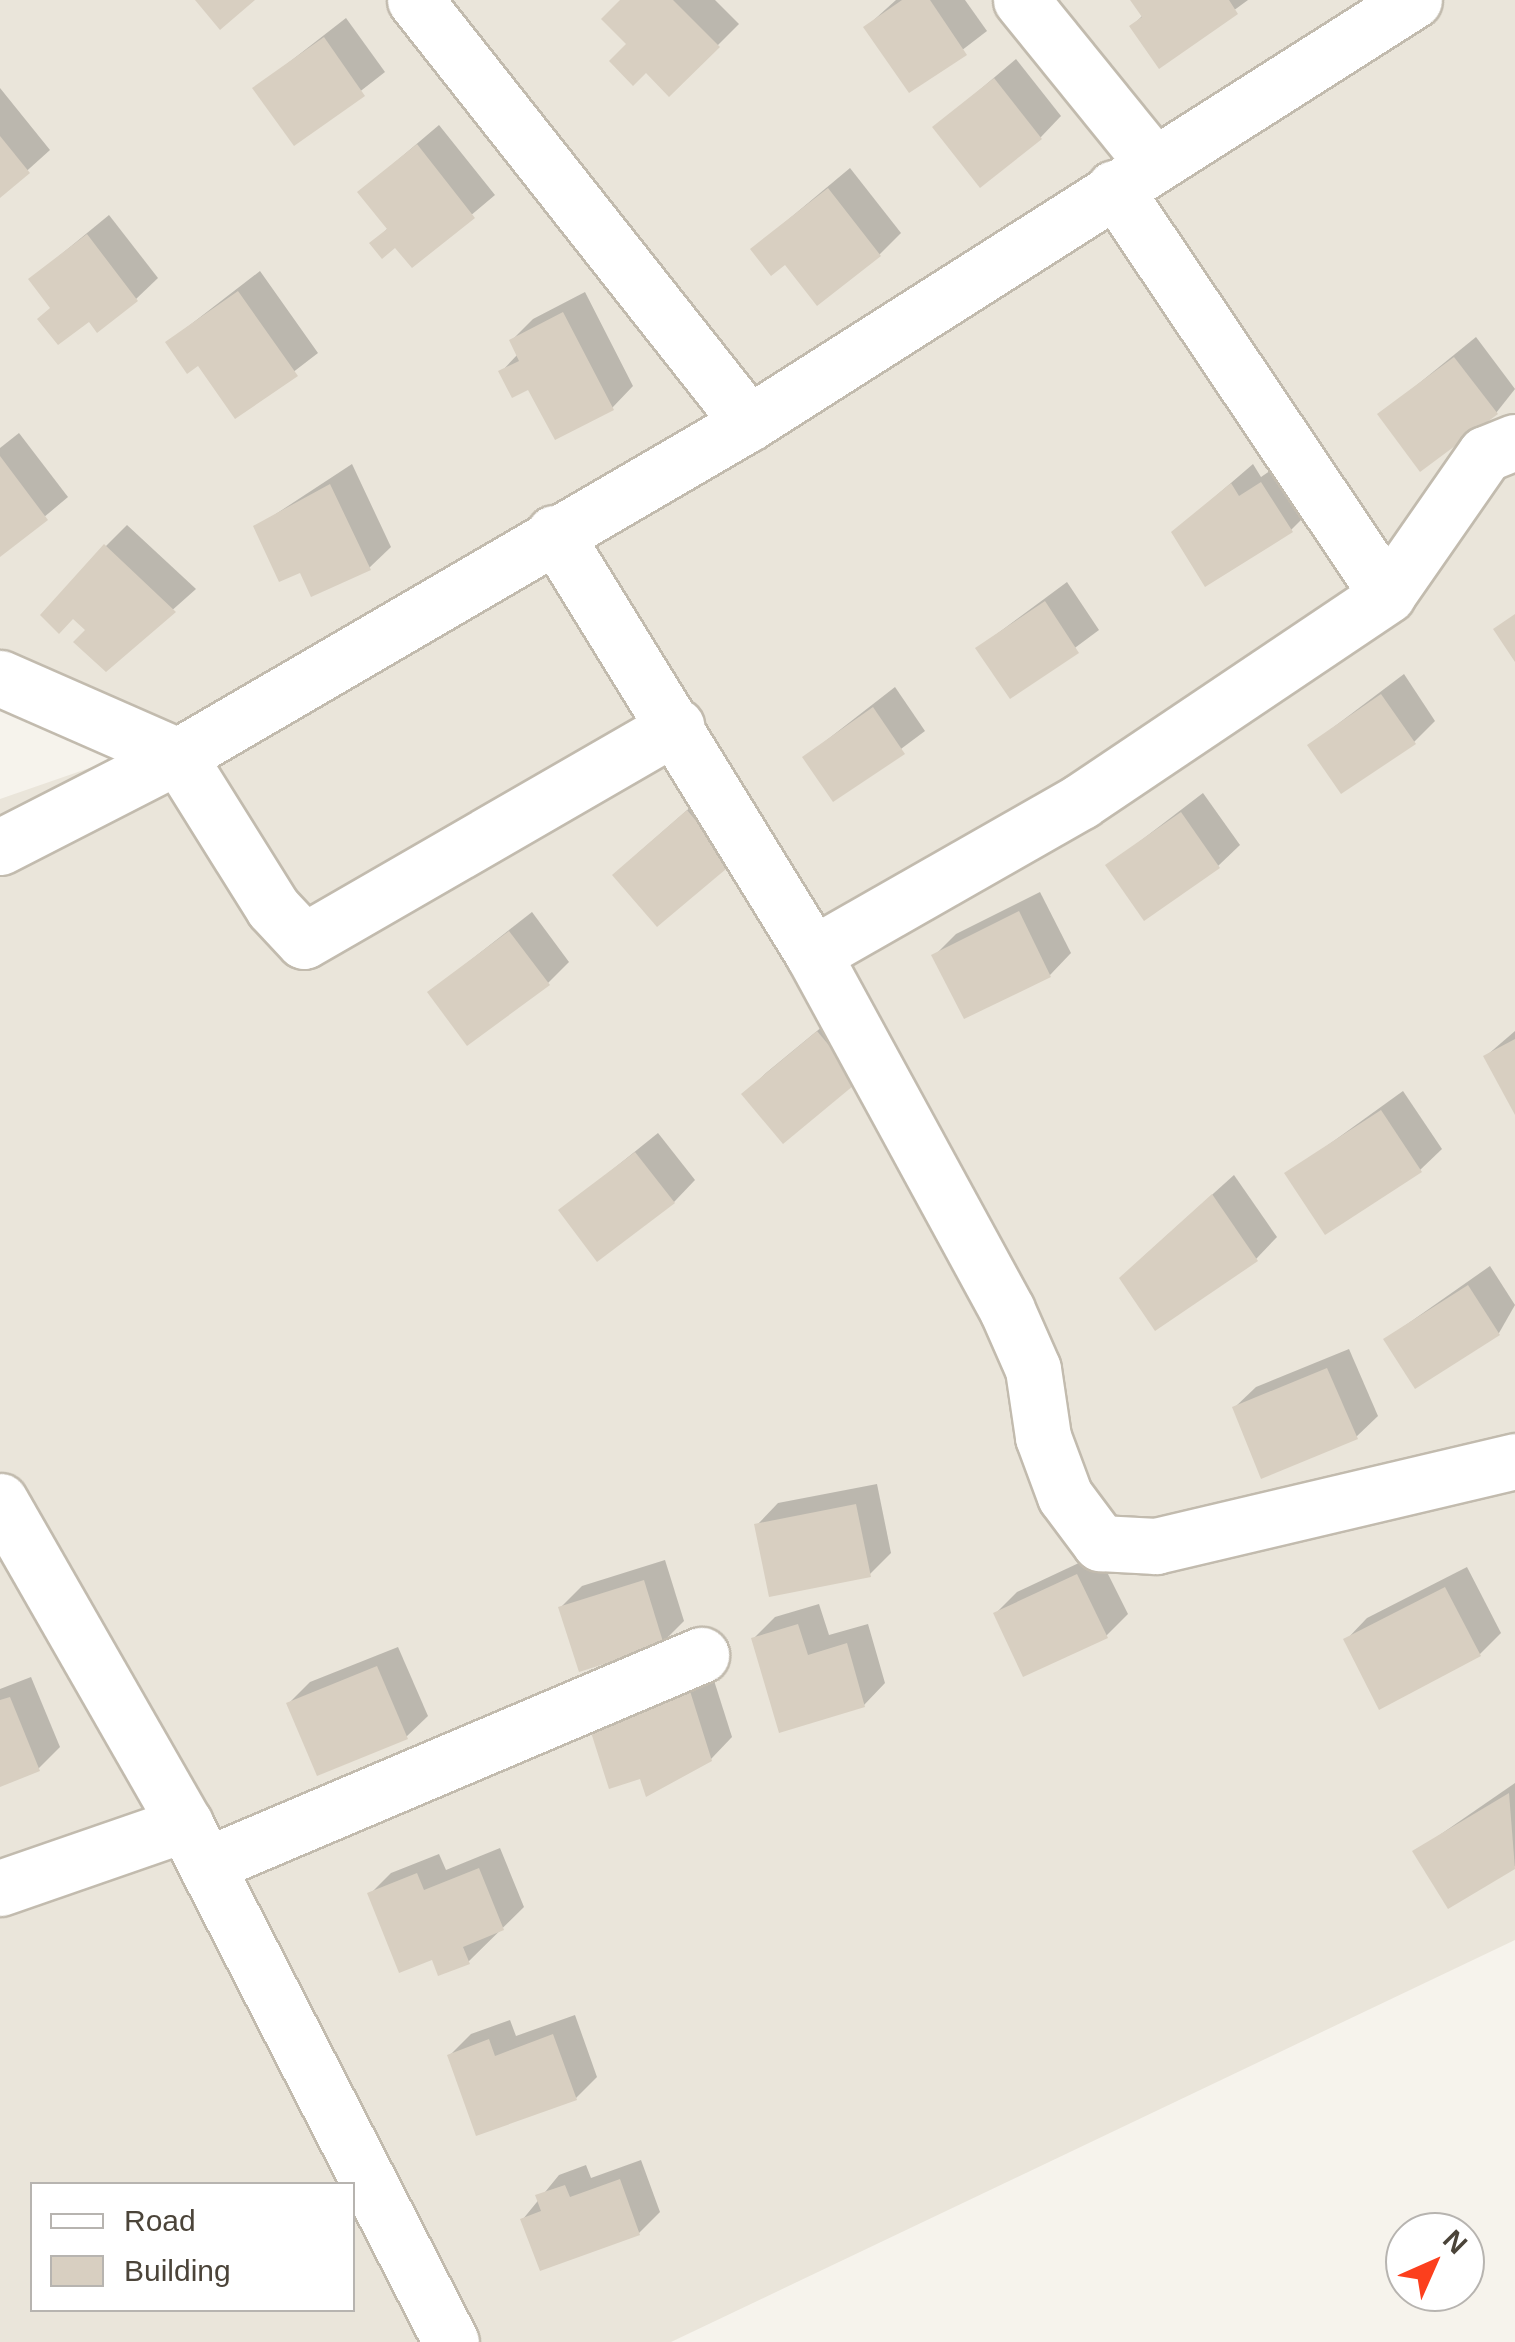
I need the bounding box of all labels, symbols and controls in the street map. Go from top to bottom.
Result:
legend [30,2182,355,2312]
text: Road [124,2204,196,2237]
north arrow [1385,2212,1485,2312]
text: N [1437,2224,1473,2260]
text: Building [124,2254,231,2287]

